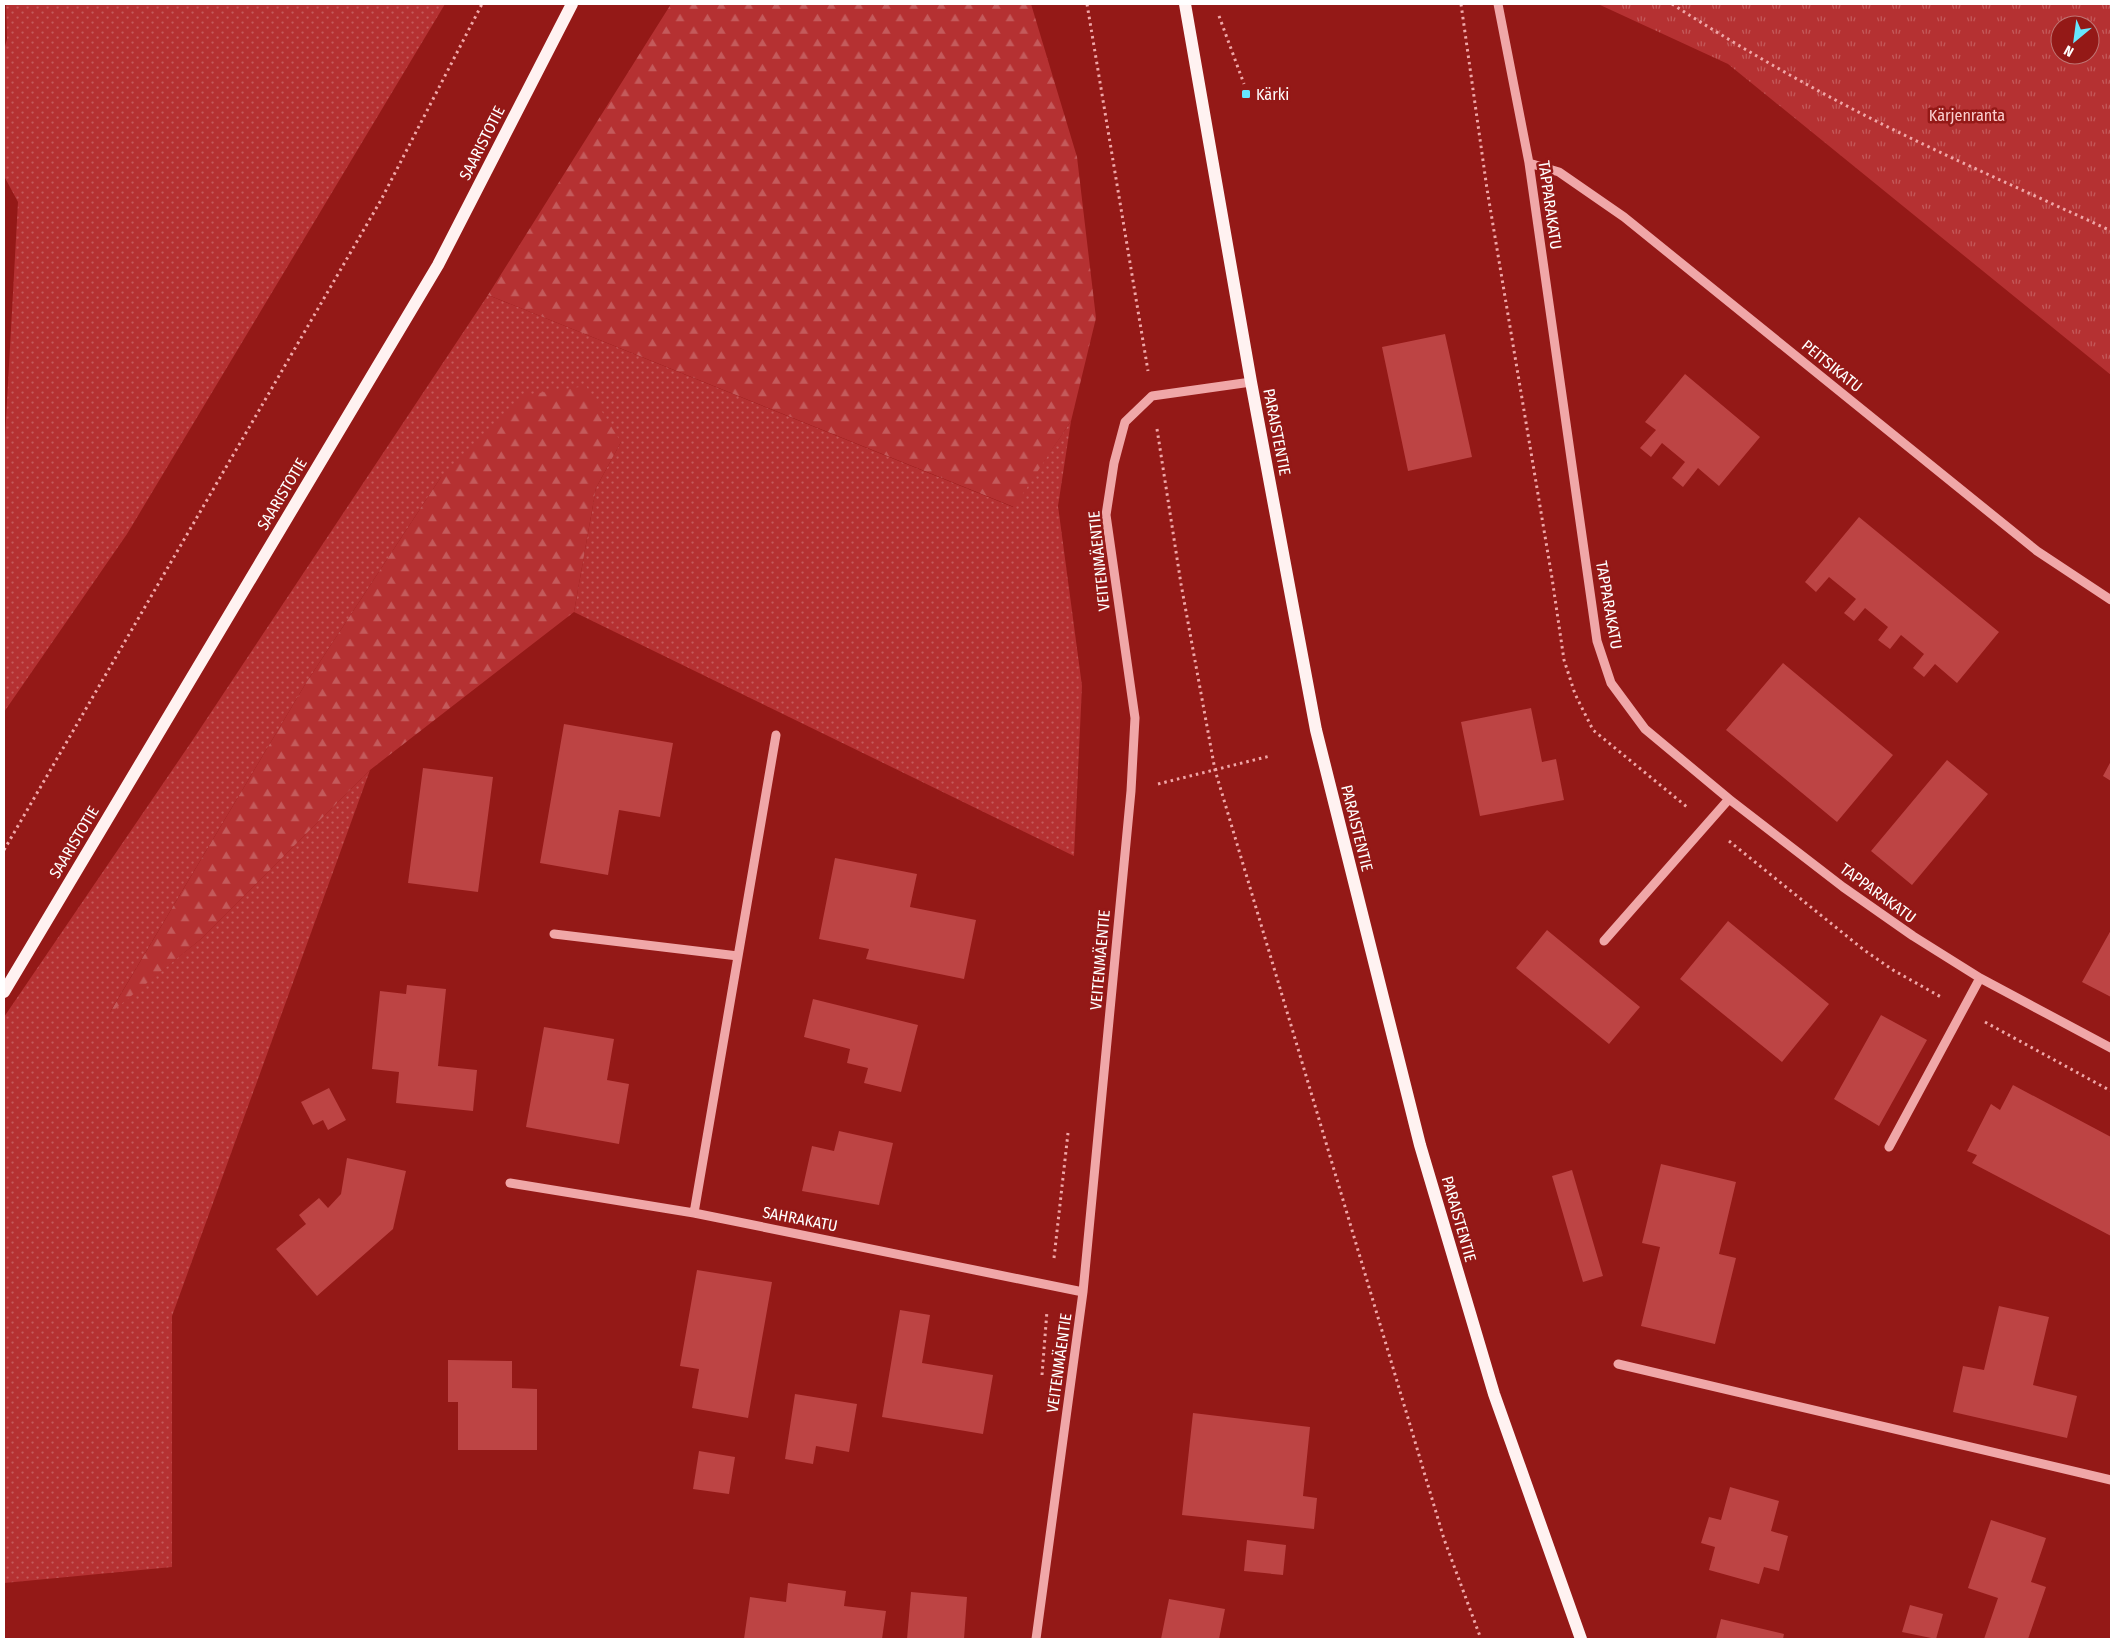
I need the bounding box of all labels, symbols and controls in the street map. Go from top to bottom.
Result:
north arrow [2050,15,2100,65]
text: N [2061,41,2077,60]
place label: Kärki [1256,85,1289,104]
marker: Kärki [1240,88,1252,100]
street label: SAARISTOTIE [455,103,509,183]
park label: Kärjenranta [1929,106,2005,125]
street label: TAPPARAKATU [1534,159,1566,251]
street label: PEITSIKATU [1798,336,1866,396]
street label: PARAISTENTIE [1259,387,1295,477]
street label: SAARISTOTIE [253,455,311,533]
street label: VEITENMÄENTIE [1084,510,1114,612]
street label: TAPPARAKATU [1592,559,1626,651]
street label: PARAISTENTIE [1337,783,1377,873]
street label: SAARISTOTIE [45,803,103,881]
street label: TAPPARAKATU [1836,859,1920,927]
street label: VEITENMÄENTIE [1086,909,1114,1011]
street label: PARAISTENTIE [1438,1174,1480,1264]
street label: SAHRAKATU [761,1202,839,1236]
street label: VEITENMÄENTIE [1043,1312,1075,1414]

